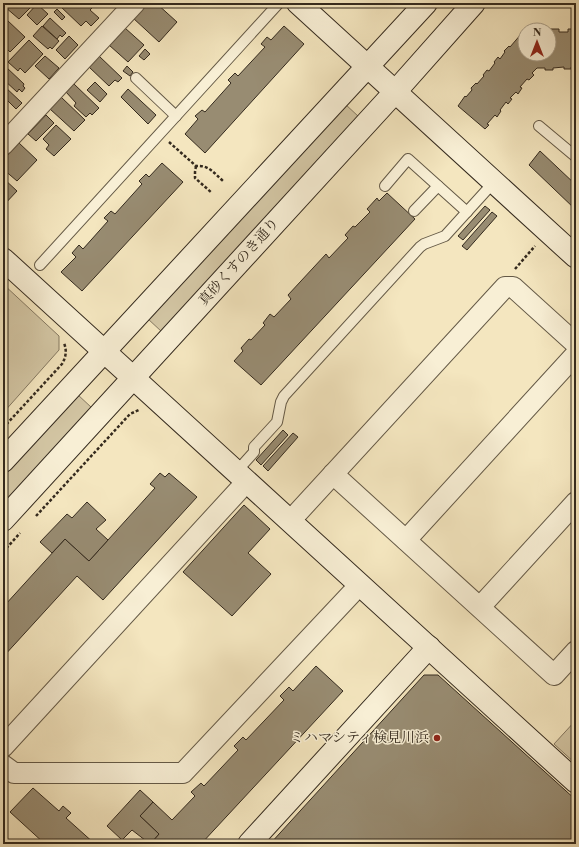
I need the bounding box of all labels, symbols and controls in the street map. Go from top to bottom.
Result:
north arrow [517,22,557,62]
text: N [533,26,542,40]
street label: 真砂くすのき通り [195,214,283,310]
place label: ミハマシティ検見川浜 [290,729,429,747]
marker: ミハマシティ検見川浜 [432,733,442,743]

